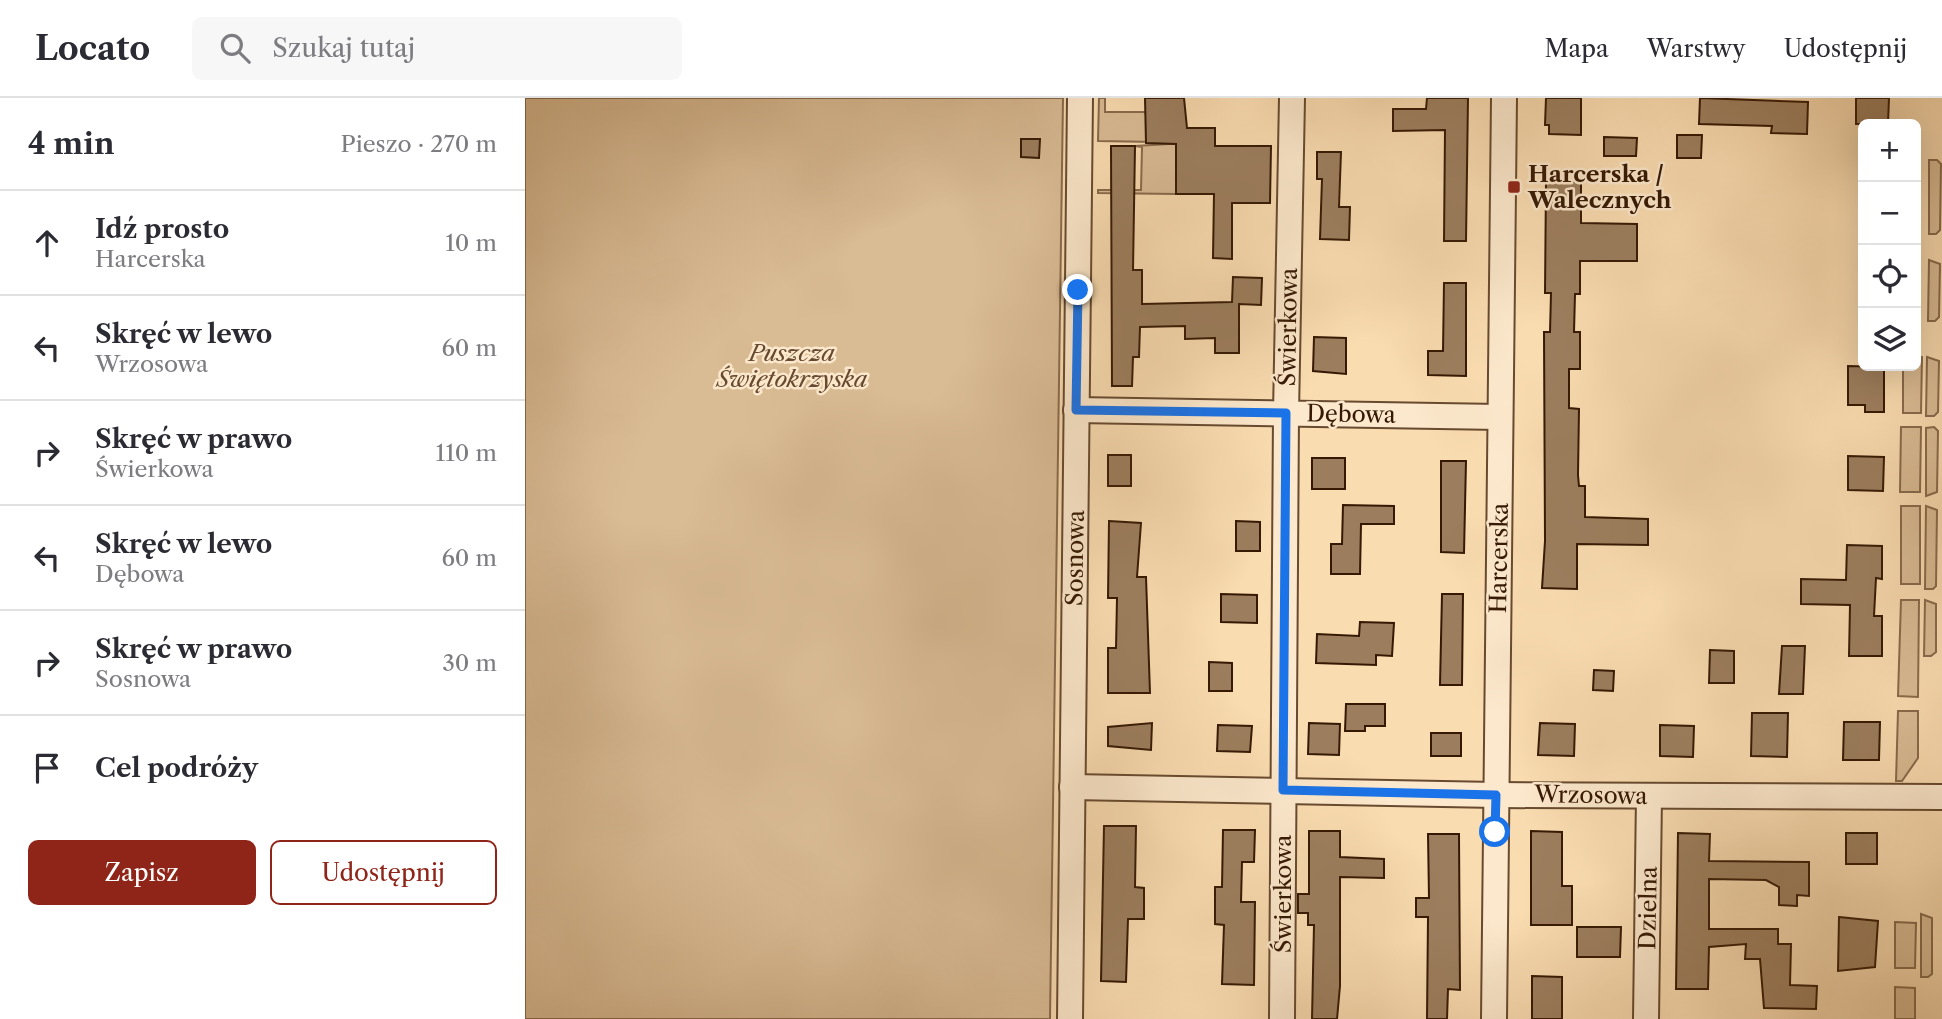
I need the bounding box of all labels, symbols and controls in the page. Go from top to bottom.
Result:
search box [192,17,682,80]
text: Locato [35,28,150,69]
icon: search [216,29,254,67]
text: Szukaj tutaj [272,32,415,64]
text: Mapa [1545,34,1609,63]
text: Warstwy [1647,34,1746,63]
text: Udostępnij [1784,34,1907,63]
map controls [1858,119,1921,371]
button: + [1858,119,1921,182]
text: 4 min [28,125,114,162]
text: Pieszo · 270 m [341,130,497,158]
place label: Harcerska / Walecznych [1527,160,1672,214]
marker: Harcerska / Walecznych [1506,179,1522,195]
button: − [1858,182,1921,245]
text: Idź prosto [95,213,229,245]
icon: ahead [28,224,66,262]
text: 10 m [445,229,497,257]
text: Harcerska [95,245,206,273]
button: locate [1858,245,1921,308]
street label: Świerkowa [1273,267,1303,387]
route end [1062,274,1093,305]
button: layers [1858,308,1921,371]
text: Skręć w lewo [95,318,272,350]
icon: left [28,329,66,367]
text: 60 m [441,334,497,362]
park label: Puszcza Świętokrzyska [715,339,868,393]
text: Wrzosowa [95,350,208,378]
street label: Dębowa [1306,399,1397,429]
text: Skręć w prawo [95,423,292,455]
icon: right [28,434,66,472]
text: 110 m [436,439,497,467]
text: Świerkowa [95,455,214,483]
street label: Harcerska [1484,502,1514,614]
street label: Sosnowa [1060,509,1090,606]
text: Skręć w lewo [95,528,272,560]
icon: left [28,539,66,577]
text: 60 m [441,544,497,572]
text: Dębowa [95,560,184,588]
text: Skręć w prawo [95,633,292,665]
icon: right [28,644,66,682]
text: 30 m [442,649,497,677]
text: Sosnowa [95,665,191,693]
icon: arrive [28,749,66,787]
text: Cel podróży [95,752,258,784]
street label: Wrzosowa [1533,780,1649,810]
route start [1479,816,1510,847]
street label: Świerkowa [1269,834,1297,953]
button: Zapisz [28,840,256,905]
button: Udostępnij [270,840,497,905]
street label: Dzielna [1633,865,1663,950]

